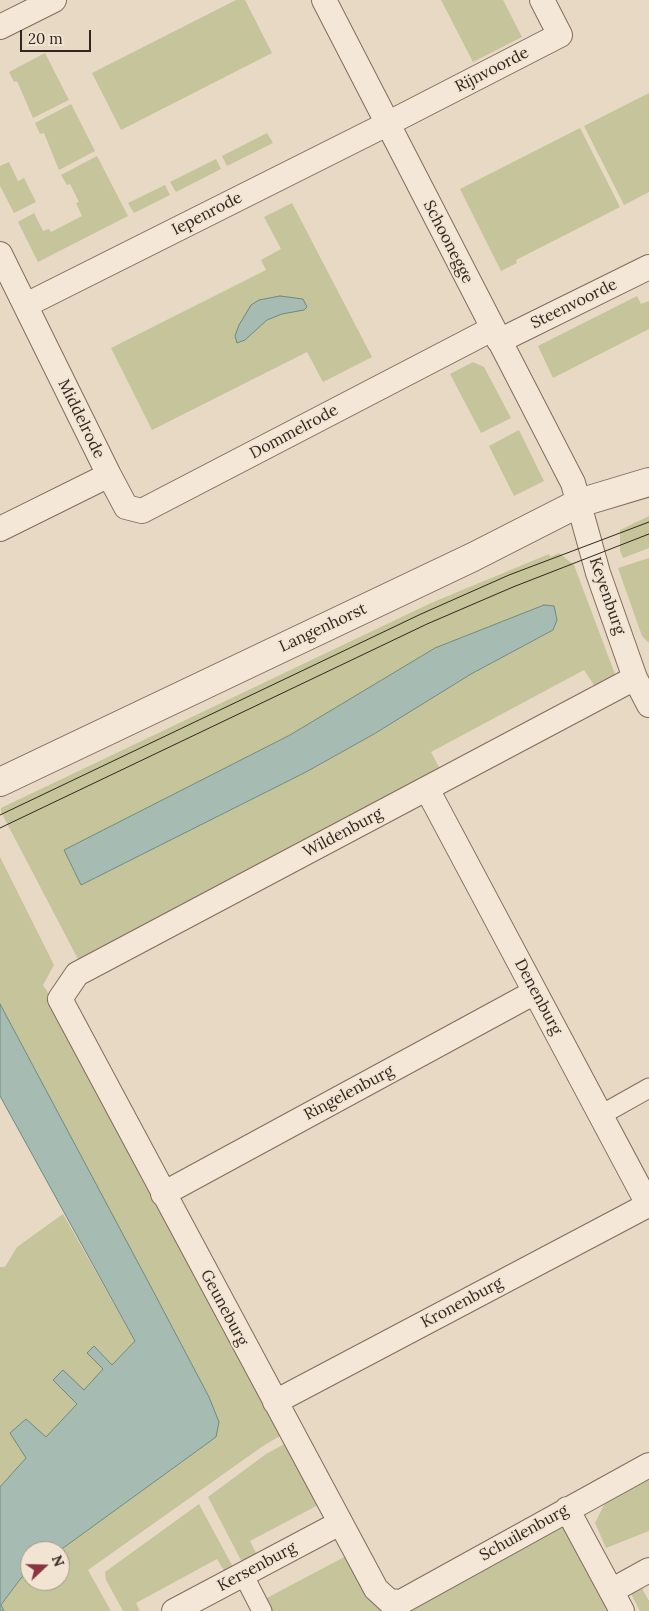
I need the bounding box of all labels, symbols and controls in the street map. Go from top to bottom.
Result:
scale bar [22,20,94,52]
text: 20 m [28,29,63,48]
street label: Rijnvoorde [452,43,532,97]
street label: Iepenrode [169,188,245,240]
street label: Schoonegge [419,197,477,287]
street label: Steenvoorde [528,275,620,333]
street label: Middelrode [54,376,108,462]
street label: Dommelrode [247,401,341,463]
street label: Keyenburg [585,555,629,637]
street label: Langenhorst [276,599,370,657]
street label: Wildenburg [300,804,386,862]
street label: Denenburg [510,956,566,1038]
street label: Ringelenburg [301,1061,397,1125]
street label: Geuneburg [196,1267,252,1349]
street label: Kronenburg [418,1273,506,1333]
street label: Schuilenburg [476,1501,572,1565]
street label: Kersenburg [214,1538,300,1596]
north arrow [20,1541,70,1591]
text: N [48,1553,68,1569]

